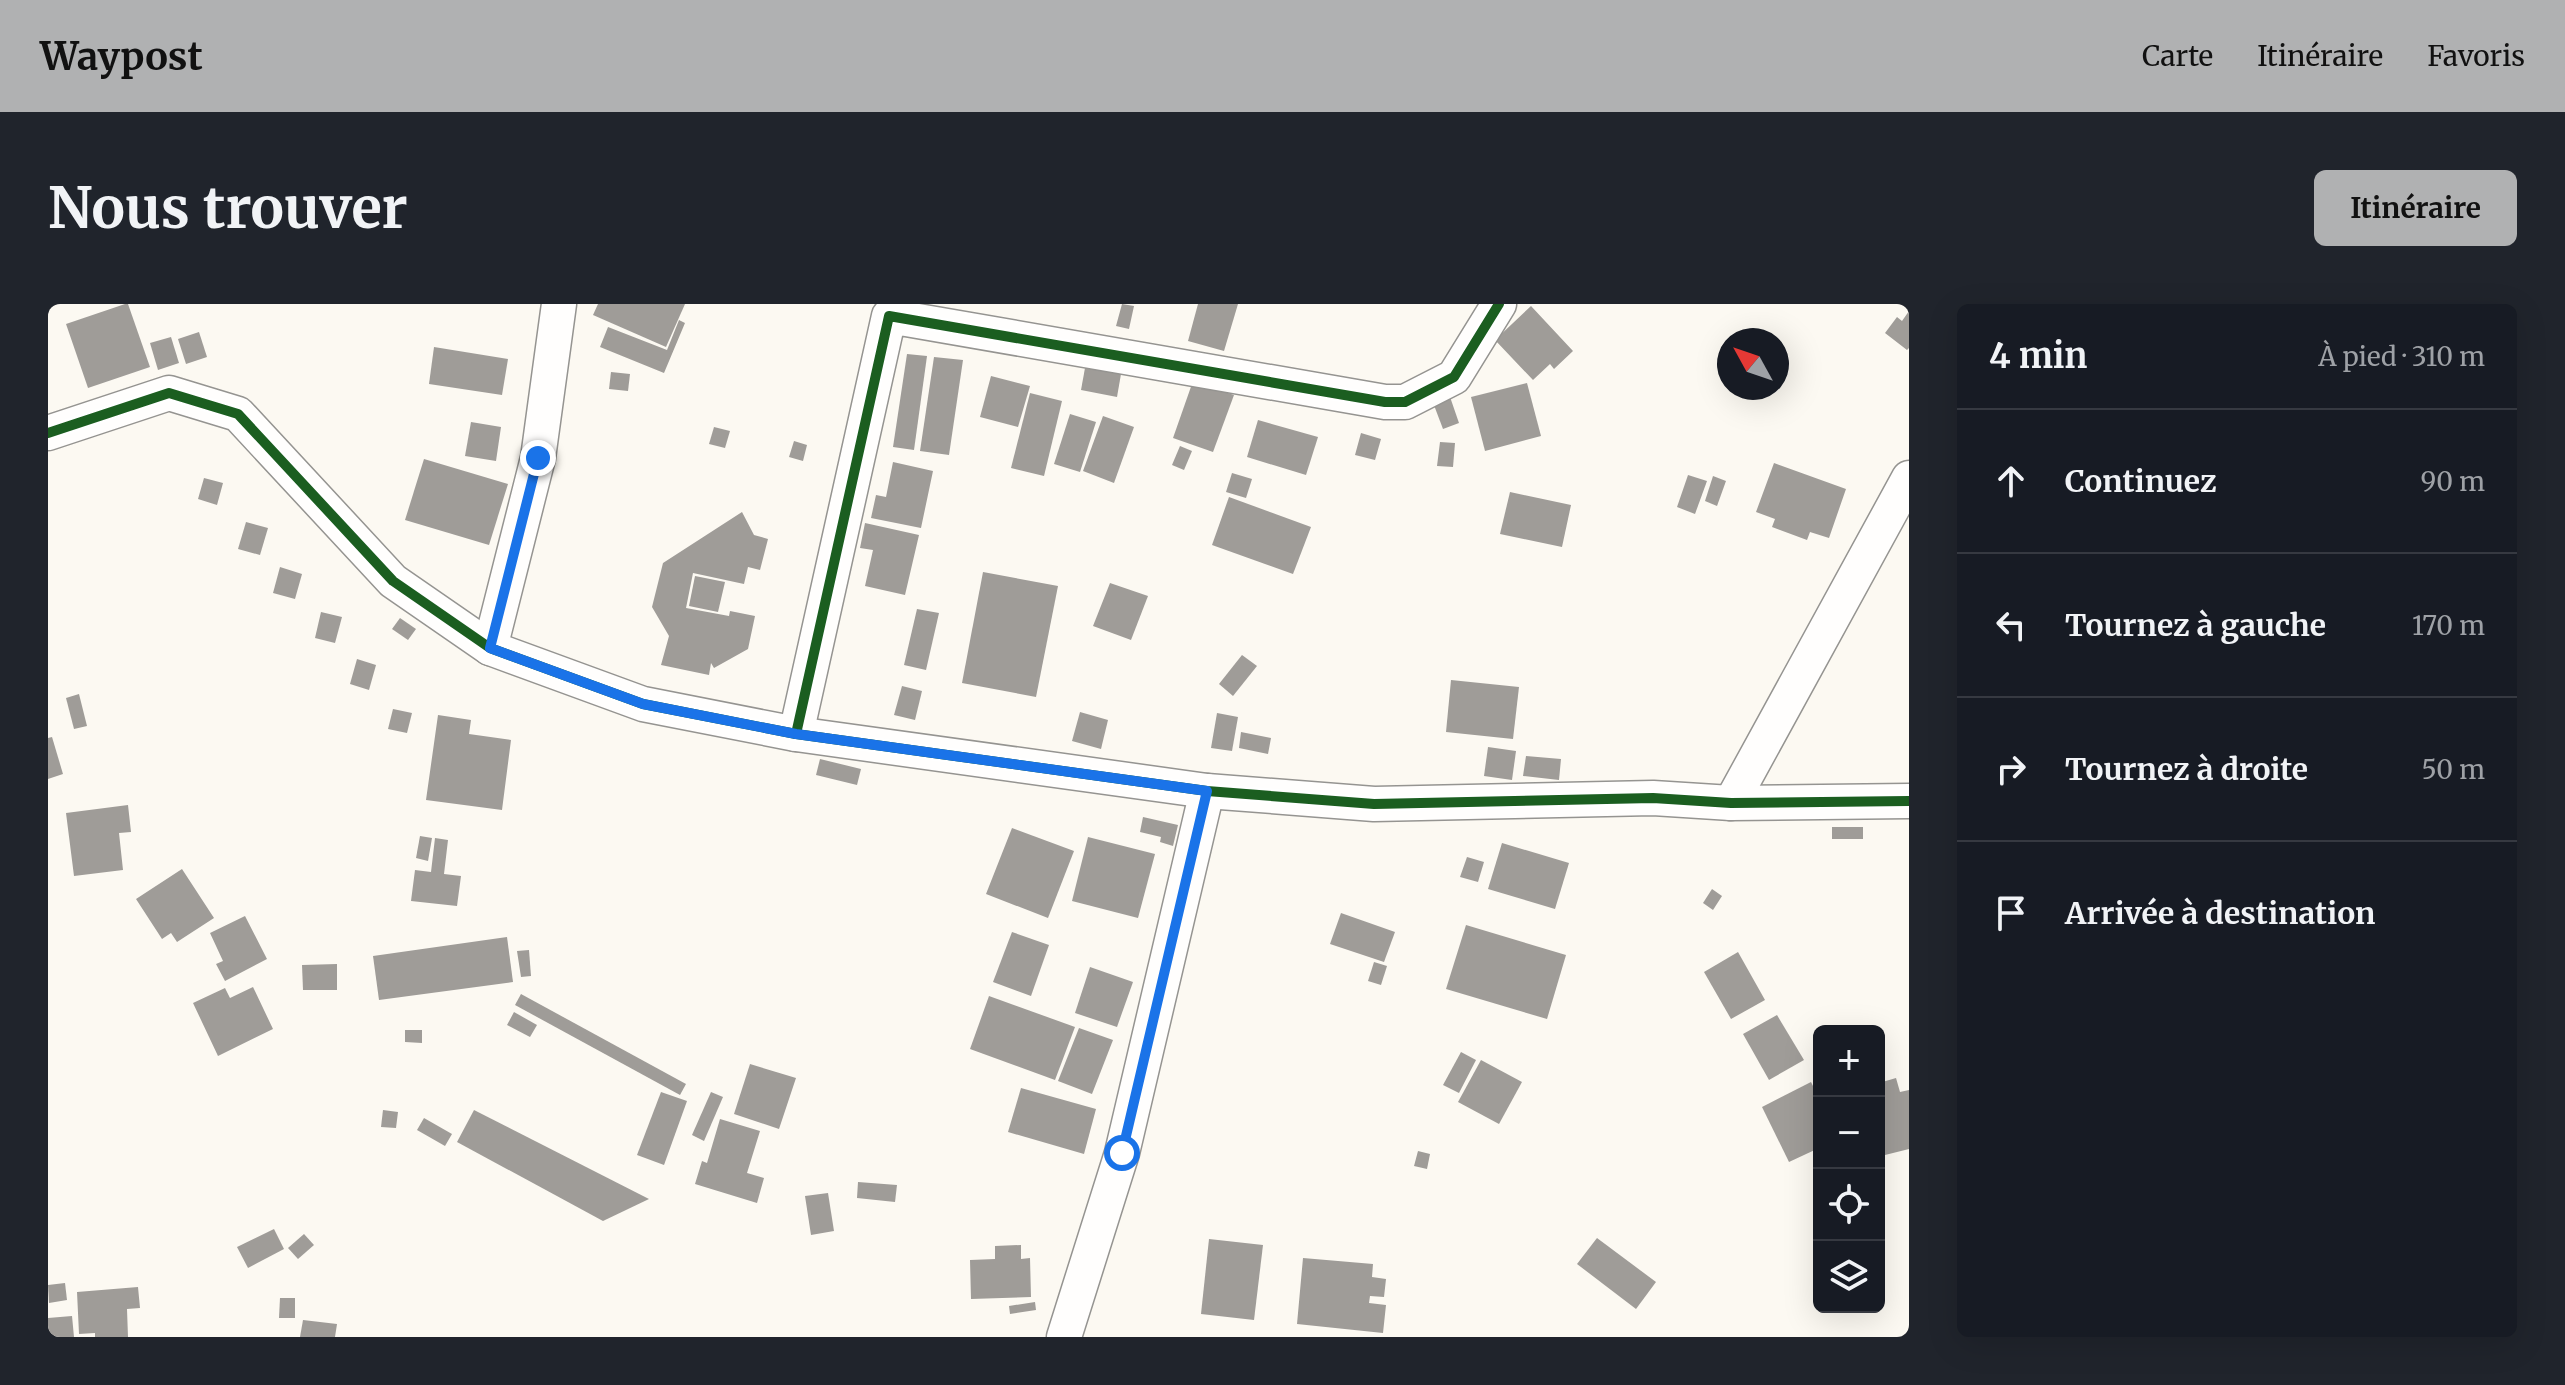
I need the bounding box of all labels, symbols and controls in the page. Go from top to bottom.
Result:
text: Waypost [40,33,203,80]
text: Carte [2142,38,2213,74]
text: Itinéraire [2257,38,2383,74]
text: Favoris [2427,38,2525,74]
button: Itinéraire [2314,170,2517,246]
text: Nous trouver [48,173,408,243]
north arrow [1717,328,1789,400]
text: 4 min [1989,335,2087,377]
text: À pied · 310 m [2318,340,2485,373]
route end [520,440,556,476]
icon: ahead [1989,459,2033,503]
text: Continuez [2065,462,2216,500]
text: 90 m [2421,465,2485,498]
icon: left [1989,603,2033,647]
text: Tournez à gauche [2065,606,2326,644]
text: 170 m [2412,609,2485,642]
icon: right [1989,747,2033,791]
text: Tournez à droite [2065,750,2308,788]
text: 50 m [2421,753,2485,786]
icon: arrive [1989,891,2033,935]
text: Arrivée à destination [2065,894,2375,932]
map controls [1813,1025,1885,1313]
button: + [1813,1025,1885,1097]
button: − [1813,1097,1885,1169]
route start [1104,1135,1140,1171]
button: locate [1813,1169,1885,1241]
button: layers [1813,1241,1885,1313]

